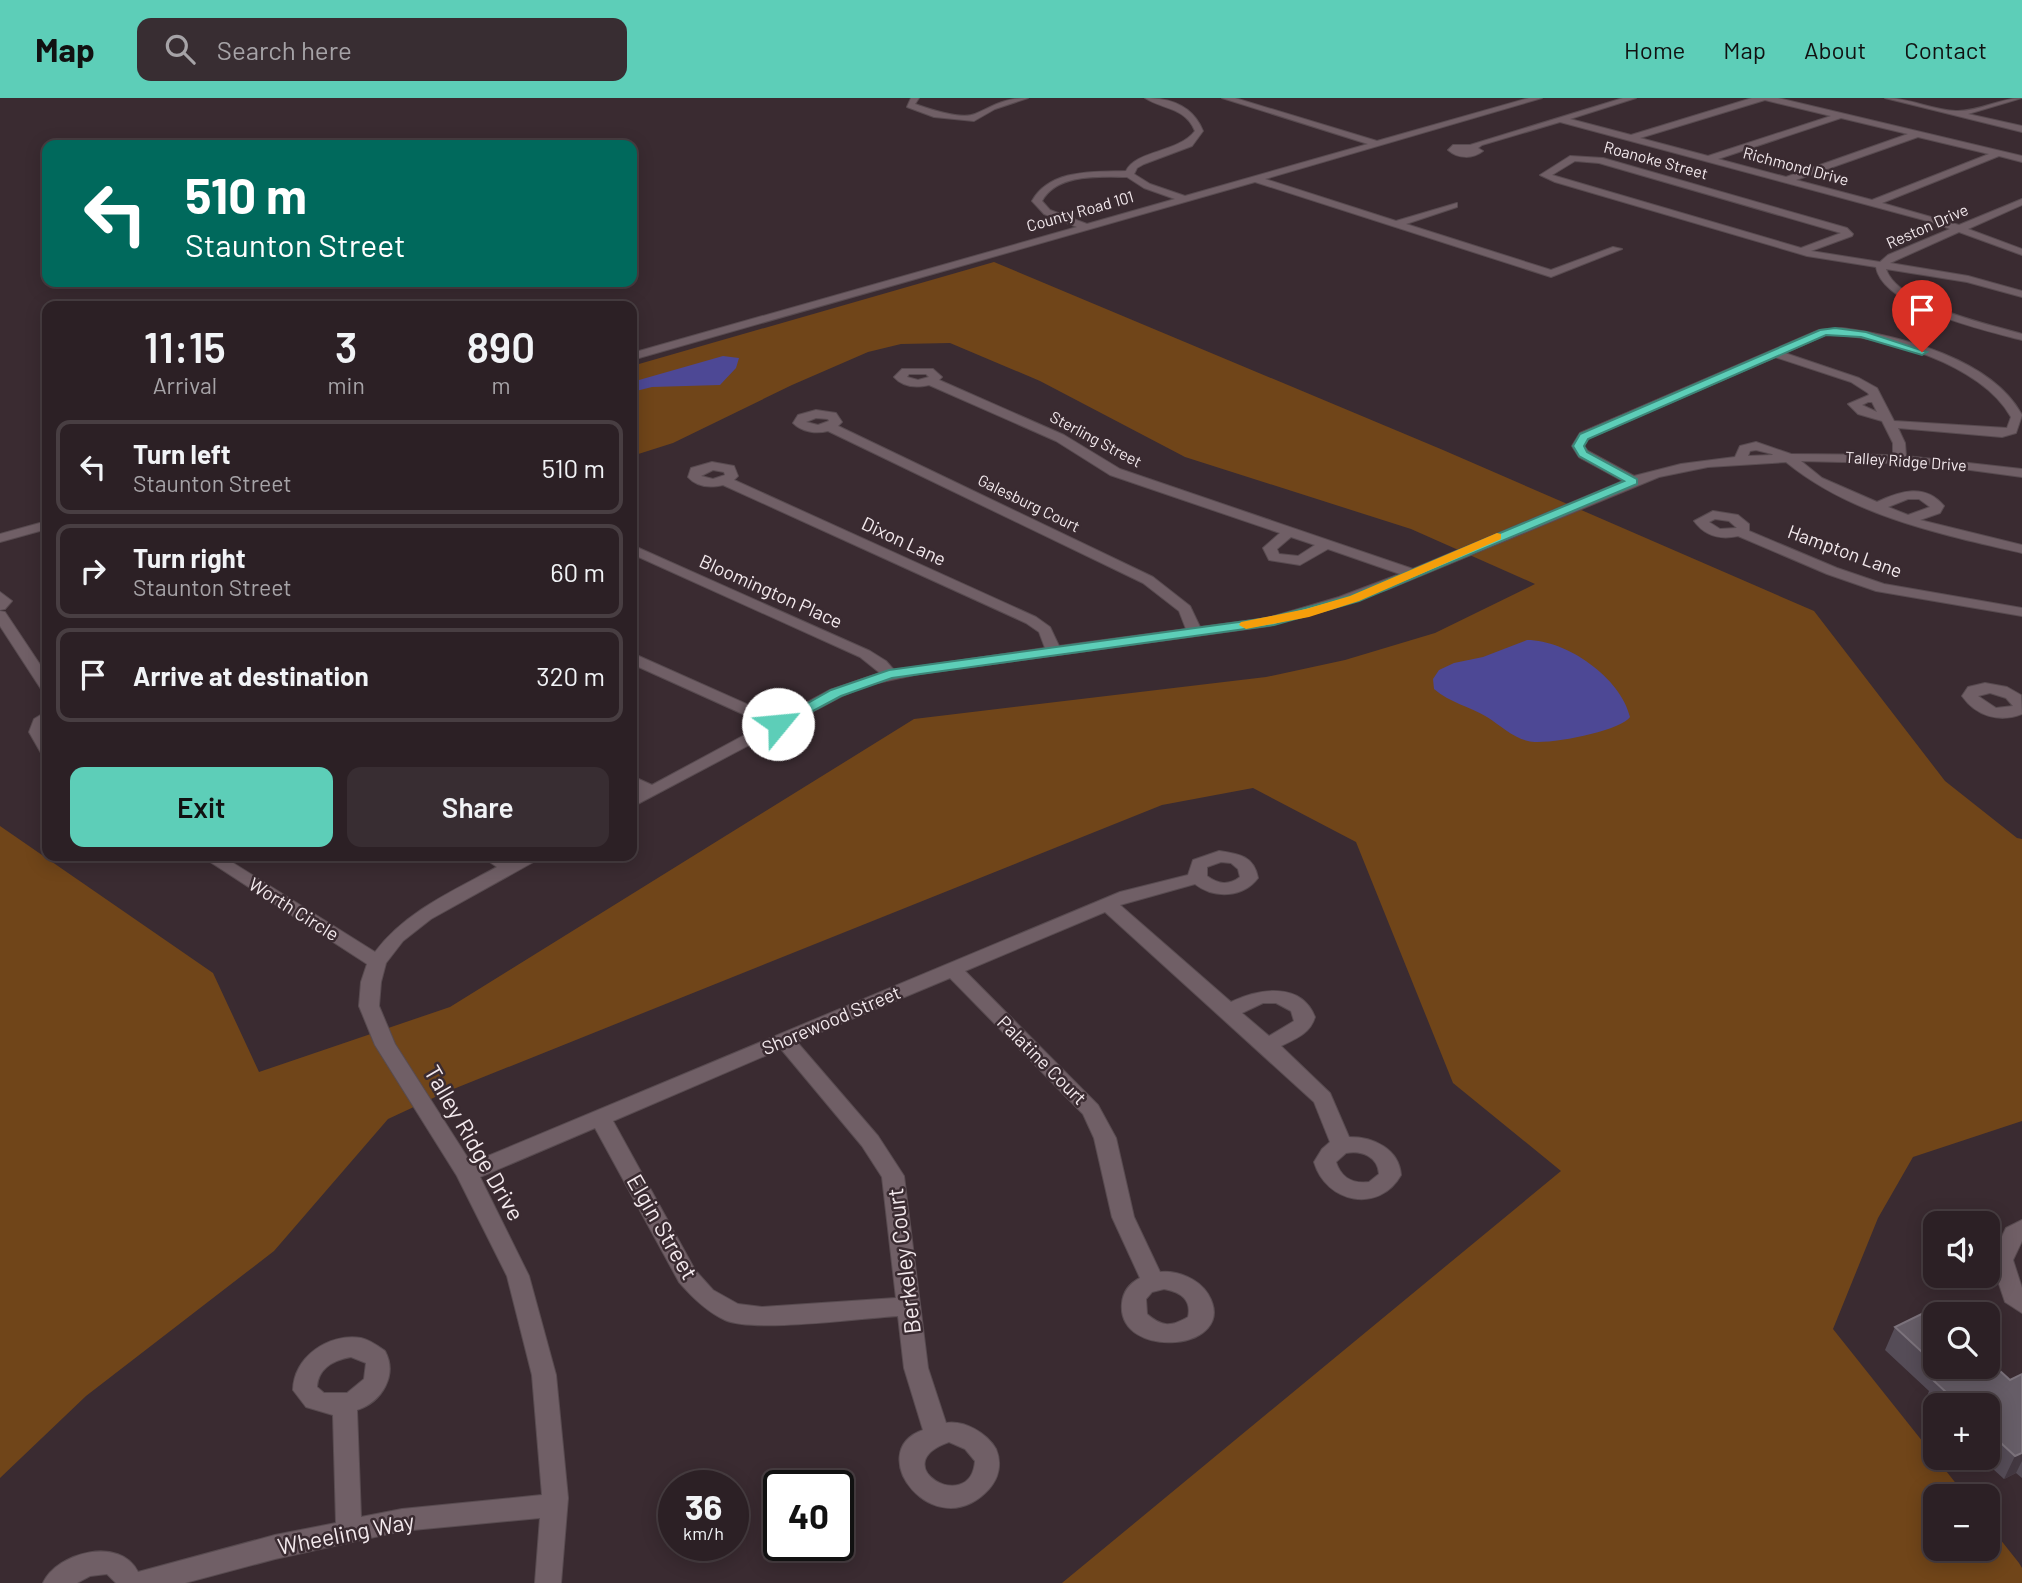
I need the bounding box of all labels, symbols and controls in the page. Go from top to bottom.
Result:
search box [137,18,627,81]
text: Map [35,29,95,69]
icon: search [161,30,199,68]
text: Search here [217,34,352,65]
text: Home [1624,35,1685,64]
text: Map [1723,35,1766,64]
text: About [1804,35,1866,64]
text: Contact [1904,35,1987,64]
street label: Roanoke Street [1602,136,1710,183]
street label: Richmond Drive [1741,142,1851,189]
text: 510 m [185,165,307,224]
icon: left [70,168,161,259]
street label: County Road 101 [1024,186,1136,235]
street label: Reston Drive [1883,199,1971,252]
text: Staunton Street [185,225,406,263]
pin [1892,280,1952,352]
icon: arrive [1903,291,1941,329]
text: 11:15 [144,321,226,371]
text: 3 [335,321,357,371]
text: 890 [467,321,535,371]
text: Arrival [153,371,217,399]
text: min [328,371,365,399]
text: m [491,371,510,399]
street label: Sterling Street [1047,406,1145,471]
text: Turn left [133,438,231,469]
street label: Talley Ridge Drive [1845,447,1967,474]
icon: left [74,448,112,486]
text: 510 m [542,452,605,483]
text: Staunton Street [133,469,292,497]
street label: Galesburg Court [975,470,1083,535]
street label: Dixon Lane [858,511,950,570]
street label: Hampton Lane [1785,519,1906,582]
text: Turn right [133,542,246,573]
street label: Bloomington Place [696,549,846,632]
icon: right [74,552,112,590]
text: 60 m [550,556,605,587]
text: Staunton Street [133,573,292,601]
icon: arrive [74,656,112,694]
text: Arrive at destination [133,660,369,691]
text: 320 m [536,660,605,691]
position arrow [741,687,815,761]
button: Exit [70,767,333,847]
button: Share [347,767,609,847]
street label: Worth Circle [245,872,344,945]
street label: Shorewood Street [758,980,904,1059]
street label: Palatine Court [993,1010,1092,1109]
street label: Talley Ridge Drive [419,1060,531,1225]
street label: Elgin Street [621,1169,704,1284]
street label: Berkeley Court [880,1187,926,1336]
map controls [1923,1211,2000,1561]
button: sound [1923,1211,2000,1288]
button: search [1923,1302,2000,1379]
button: + [1923,1393,2000,1470]
speed limit sign: 40 [763,1470,854,1561]
button: − [1923,1484,2000,1561]
text: 36 [685,1485,722,1527]
street label: Wheeling Way [275,1506,417,1560]
text: km/h [683,1522,724,1544]

